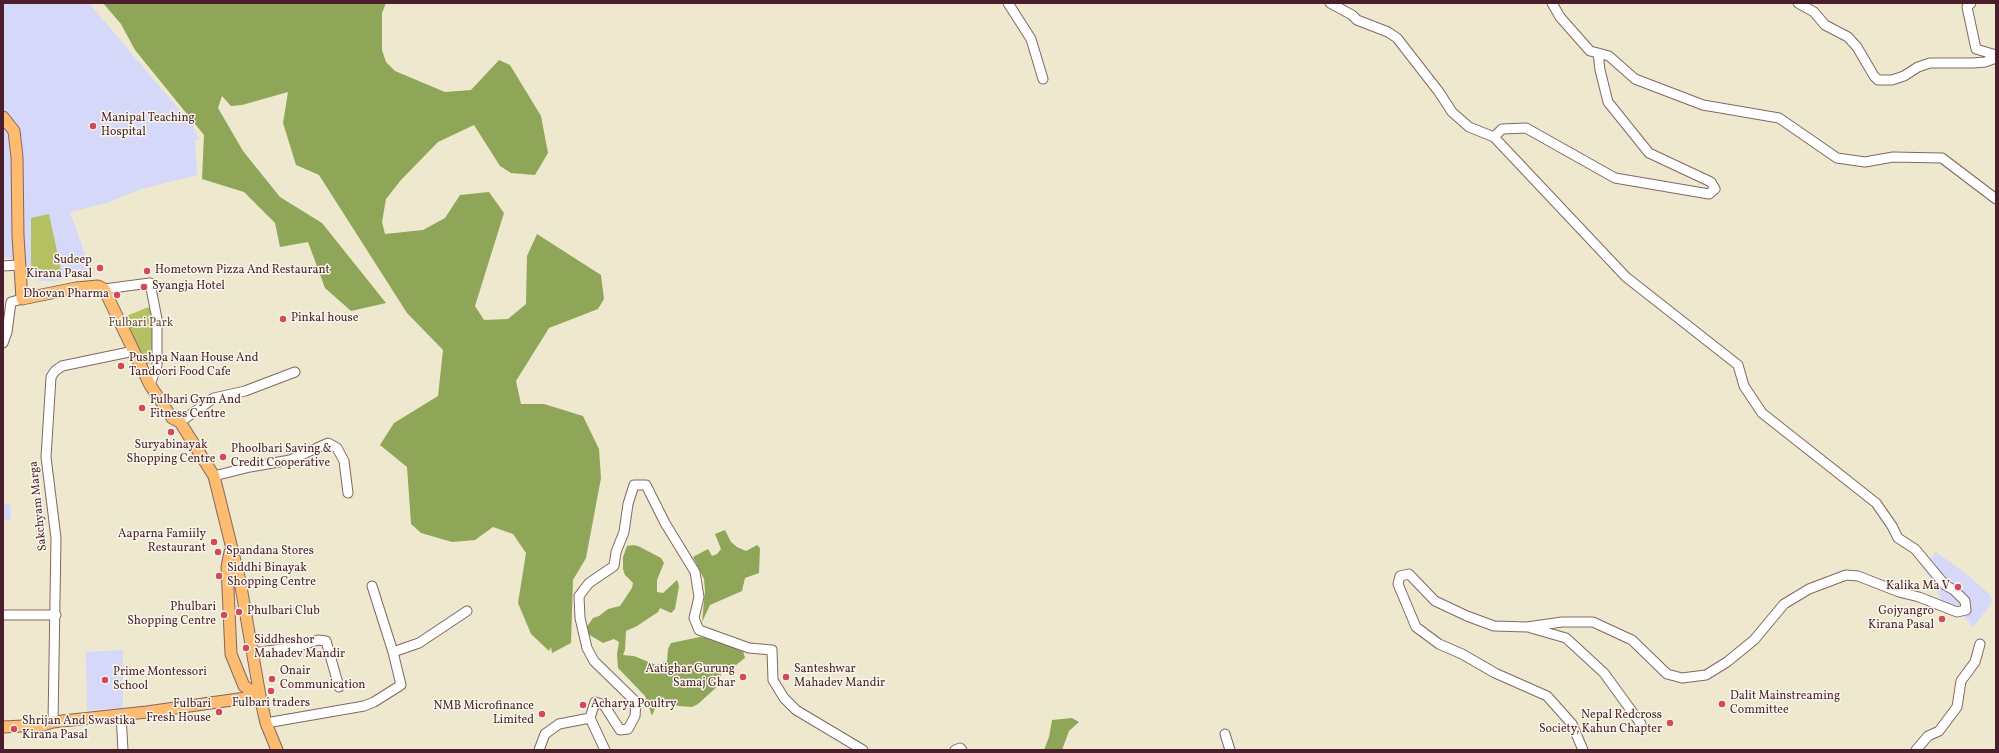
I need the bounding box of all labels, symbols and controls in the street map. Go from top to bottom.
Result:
place label: Manipal Teaching Hospital [101,112,195,140]
marker: Manipal Teaching Hospital [88,121,98,131]
place label: Sudeep Kirana Pasal [26,254,92,282]
marker: Sudeep Kirana Pasal [95,263,105,273]
place label: Hometown Pizza And Restaurant [155,264,330,278]
marker: Hometown Pizza And Restaurant [142,266,152,276]
place label: Syangja Hotel [152,280,225,294]
marker: Syangja Hotel [139,282,149,292]
place label: Dhovan Pharma [23,288,109,302]
marker: Dhovan Pharma [112,290,122,300]
place label: Pinkal house [291,312,358,326]
marker: Pinkal house [278,314,288,324]
park label: Fulbari Park [109,317,173,331]
place label: Pushpa Naan House And Tandoori Food Cafe [129,352,258,380]
marker: Pushpa Naan House And Tandoori Food Cafe [116,361,126,371]
place label: Fulbari Gym And Fitness Centre [150,394,241,422]
marker: Fulbari Gym And Fitness Centre [137,403,147,413]
marker: Suryabinayak Shopping Centre [166,427,176,437]
place label: Suryabinayak Shopping Centre [127,439,215,467]
place label: Phoolbari Saving & Credit Cooperative [231,443,332,471]
marker: Phoolbari Saving & Credit Cooperative [218,452,228,462]
street label: Sakchyam Marga [27,460,51,552]
place label: Aaparna Famiily Restaurant [118,528,206,556]
marker: Aaparna Famiily Restaurant [209,537,219,547]
place label: Spandana Stores [226,545,314,559]
marker: Spandana Stores [213,547,223,557]
place label: Siddhi Binayak Shopping Centre [227,562,316,590]
marker: Siddhi Binayak Shopping Centre [214,571,224,581]
place label: Kalika Ma V [1886,580,1950,594]
marker: Kalika Ma V [1953,582,1963,592]
place label: Phulbari Shopping Centre [127,601,216,629]
place label: Phulbari Club [247,605,320,619]
place label: Gojyangro Kirana Pasal [1868,605,1934,633]
marker: Phulbari Club [234,607,244,617]
marker: Phulbari Shopping Centre [219,610,229,620]
marker: Gojyangro Kirana Pasal [1937,614,1947,624]
place label: Siddheshor Mahadev Mandir [254,634,345,662]
marker: Siddheshor Mahadev Mandir [241,643,251,653]
place label: Aatighar Gurung Samaj Ghar [646,663,735,691]
place label: Santeshwar Mahadev Mandir [794,663,885,691]
place label: Onair Communication [280,665,366,693]
place label: Prime Montessori School [113,666,207,694]
marker: Aatighar Gurung Samaj Ghar [738,672,748,682]
marker: Santeshwar Mahadev Mandir [781,672,791,682]
marker: Onair Communication [267,674,277,684]
marker: Prime Montessori School [100,675,110,685]
marker: Fulbari traders [266,686,276,696]
place label: Dalit Mainstreaming Committee [1730,690,1840,718]
place label: Fulbari traders [232,697,310,711]
place label: Fulbari Fresh House [146,698,211,726]
place label: Acharya Poultry [591,698,676,712]
marker: Dalit Mainstreaming Committee [1717,699,1727,709]
place label: NMB Microfinance Limited [434,700,534,728]
marker: Acharya Poultry [578,700,588,710]
marker: Fulbari Fresh House [214,707,224,717]
marker: NMB Microfinance Limited [537,709,547,719]
place label: Nepal Redcross Society, Kahun Chapter [1539,709,1662,737]
place label: Shrijan And Swastika Kirana Pasal [22,715,135,743]
marker: Nepal Redcross Society, Kahun Chapter [1665,718,1675,728]
marker: Shrijan And Swastika Kirana Pasal [9,724,19,734]

